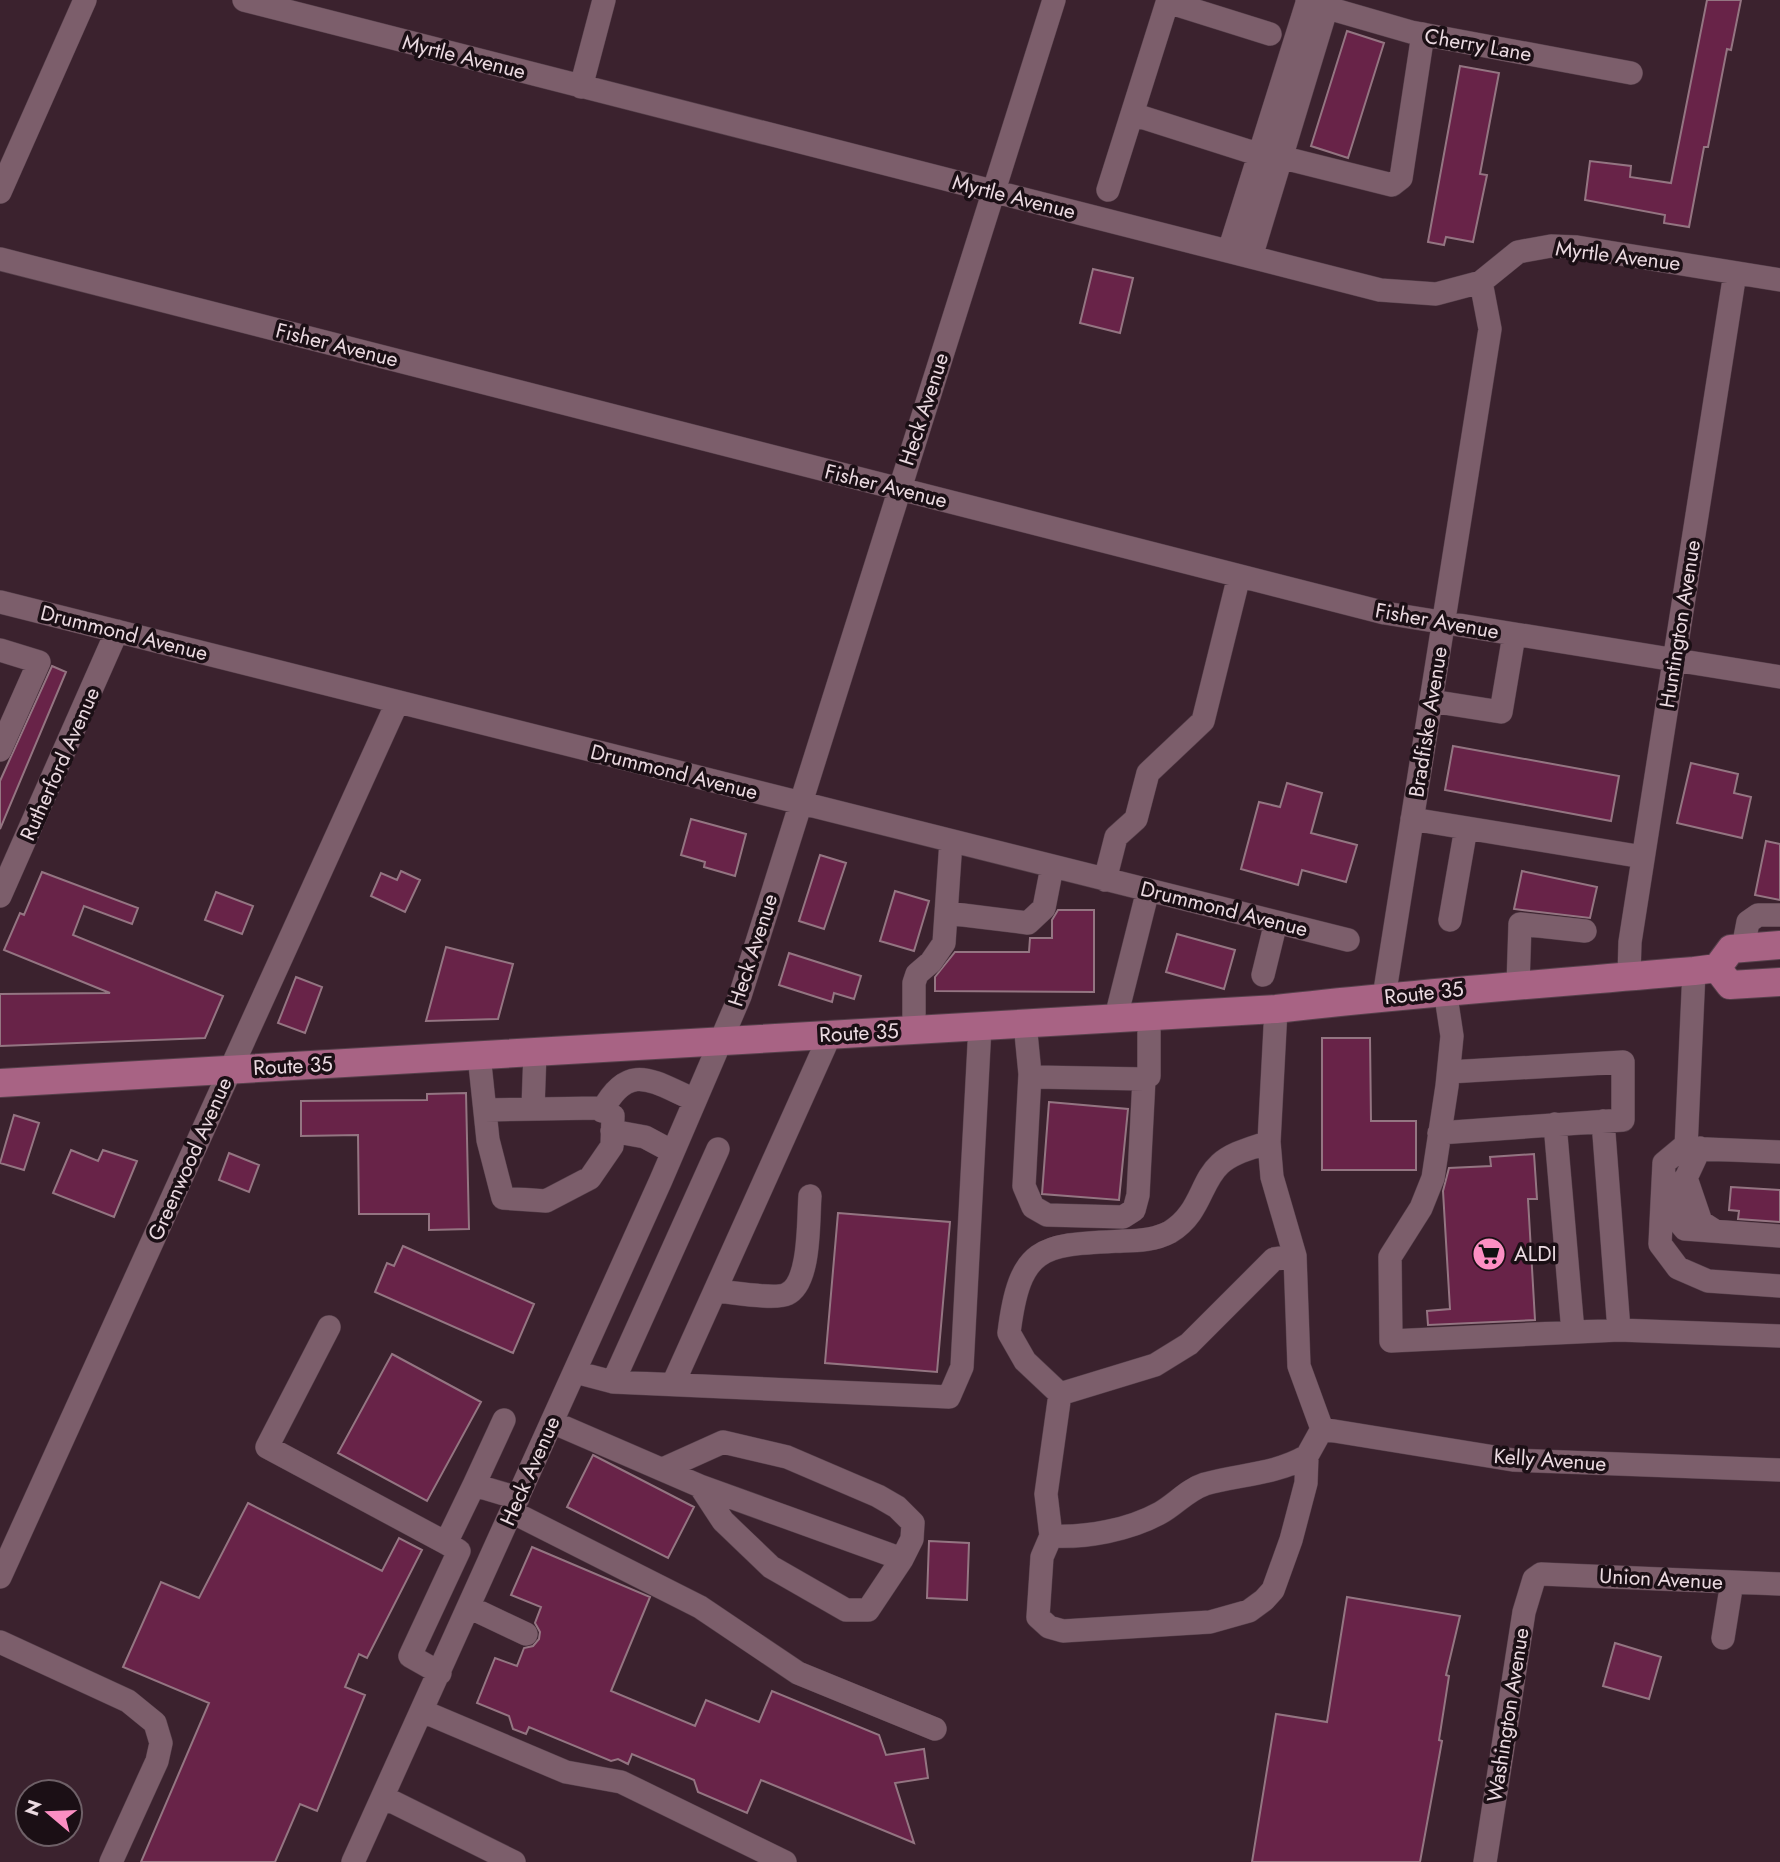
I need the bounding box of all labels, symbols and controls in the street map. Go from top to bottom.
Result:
street label: Cherry Lane [1422,21,1534,69]
street label: Myrtle Avenue [399,27,529,87]
street label: Myrtle Avenue [949,167,1079,227]
street label: Myrtle Avenue [1554,233,1682,279]
street label: Fisher Avenue [273,315,402,375]
street label: Heck Avenue [892,349,956,469]
street label: Fisher Avenue [822,456,951,516]
street label: Huntington Avenue [1652,538,1708,710]
street label: Fisher Avenue [1373,595,1501,647]
street label: Drummond Avenue [37,598,211,668]
street label: Bradfiske Avenue [1401,644,1455,800]
street label: Rutherford Avenue [13,682,107,846]
street label: Drummond Avenue [587,737,761,807]
street label: Drummond Avenue [1137,874,1311,944]
street label: Heck Avenue [721,890,785,1010]
street label: Route 35 [1383,974,1465,1012]
street label: Route 35 [818,1016,900,1050]
street label: Route 35 [252,1049,334,1083]
street label: Greenwood Avenue [140,1072,240,1246]
supermarket icon: ALDI [1470,1235,1508,1273]
place label: ALDI [1514,1239,1557,1269]
street label: Heck Avenue [493,1411,568,1530]
street label: Kelly Avenue [1493,1441,1607,1479]
street label: Union Avenue [1598,1561,1724,1597]
street label: Washington Avenue [1479,1626,1537,1804]
north arrow [14,1778,84,1848]
text: N [18,1796,49,1819]

